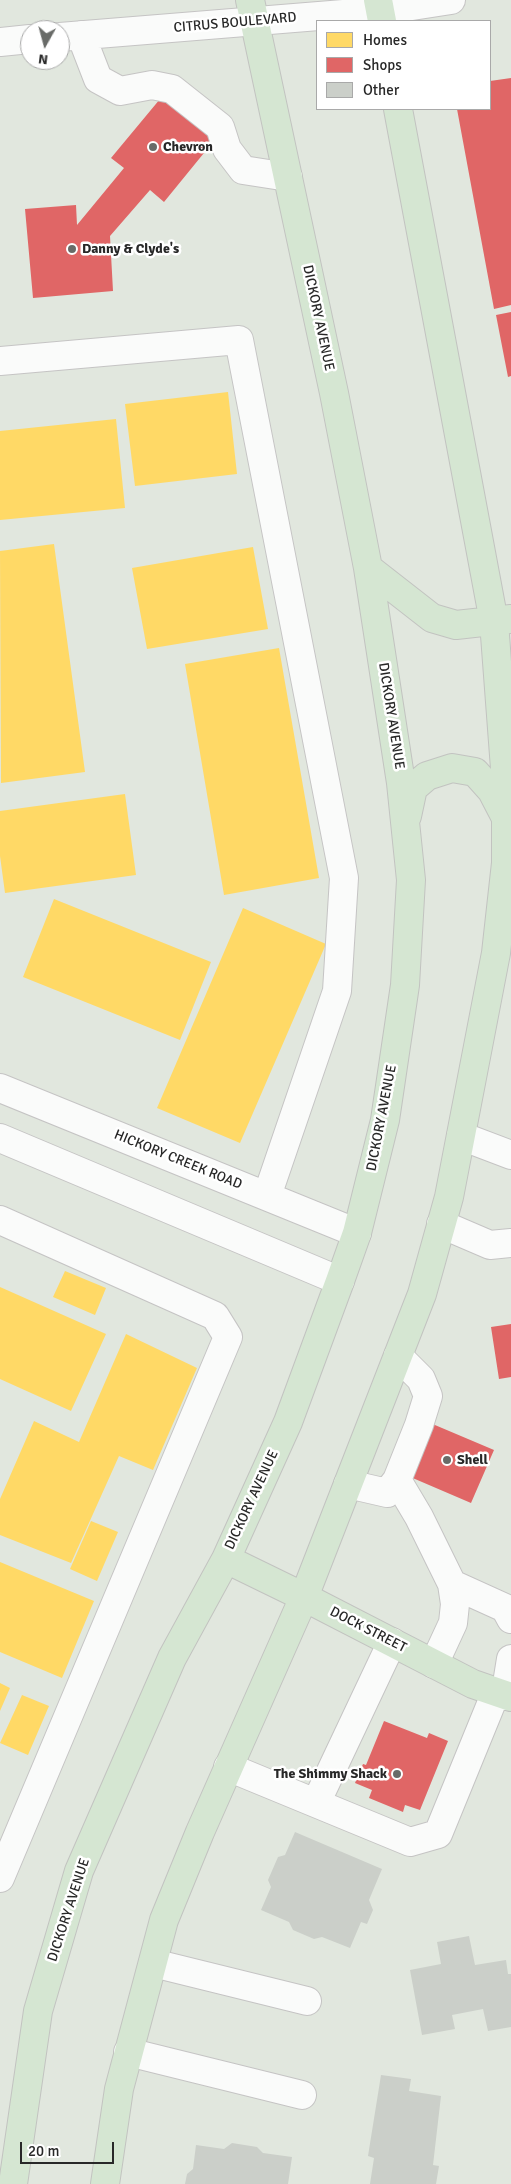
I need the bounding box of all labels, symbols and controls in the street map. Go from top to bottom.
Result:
street label: CITRUS BOULEVARD [173,9,297,37]
north arrow [20,20,70,70]
legend [316,20,491,110]
text: Homes [363,31,407,49]
text: N [37,50,49,68]
text: Shops [363,56,402,74]
text: Other [363,81,399,99]
place label: Chevron [163,139,213,155]
marker: Chevron [147,141,159,153]
place label: Danny & Clyde's [82,241,179,257]
marker: Danny & Clyde's [66,243,78,255]
street label: DICKORY AVENUE [299,263,337,373]
street label: DICKORY AVENUE [374,661,408,771]
street label: DICKORY AVENUE [363,1063,401,1173]
street label: HICKORY CREEK ROAD [112,1127,244,1193]
street label: DICKORY AVENUE [222,1448,282,1552]
place label: Shell [457,1452,488,1468]
marker: Shell [441,1454,453,1466]
street label: DOCK STREET [327,1604,409,1656]
place label: The Shimmy Shack [274,1766,387,1782]
marker: The Shimmy Shack [391,1768,403,1780]
street label: DICKORY AVENUE [44,1856,94,1964]
scale bar [22,2132,116,2164]
text: 20 m [28,2142,59,2160]

